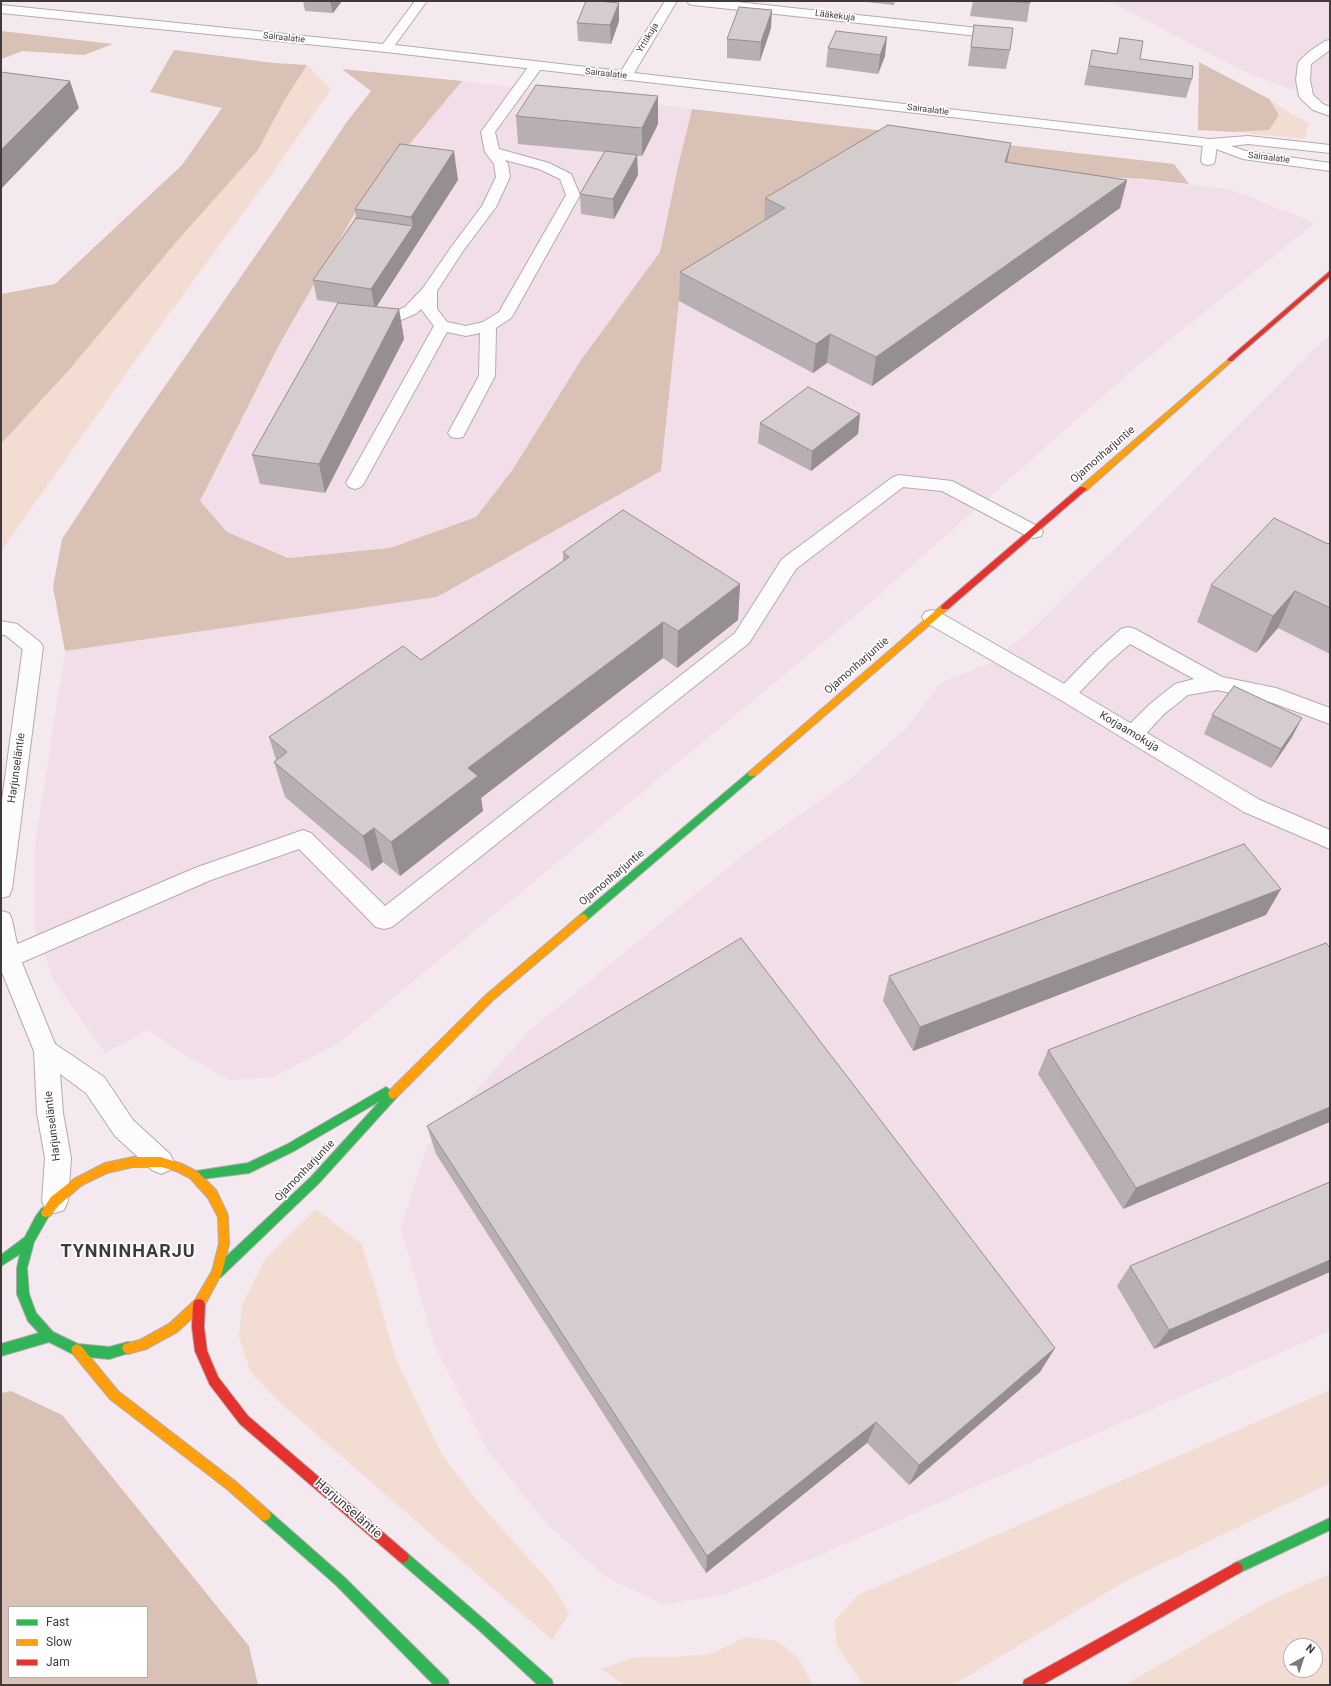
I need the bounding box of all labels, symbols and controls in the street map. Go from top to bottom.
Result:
street label: Lääkekuja [814,8,856,24]
street label: Yrttikuja [635,21,661,55]
street label: Sairaalatie [263,30,305,46]
street label: Sairaalatie [585,66,627,82]
street label: Sairaalatie [906,102,950,118]
street label: Sairaalatie [1247,150,1291,166]
street label: Ojamonharjuntie [1068,424,1138,486]
street label: Ojamonharjuntie [822,635,892,697]
street label: Korjaamokuja [1097,709,1161,755]
street label: Harjunseläntie [6,732,28,804]
street label: Ojamonharjuntie [577,847,647,909]
street label: Harjunseläntie [42,1090,64,1162]
street label: Ojamonharjuntie [272,1137,338,1205]
district label: TYNNINHARJU [60,1241,196,1263]
street label: Harjunseläntie [311,1476,385,1542]
legend [8,1606,148,1678]
text: Fast [46,1615,69,1629]
text: Slow [46,1635,72,1649]
north arrow [1283,1638,1323,1678]
text: N [1303,1642,1317,1657]
text: Jam [46,1655,70,1669]

